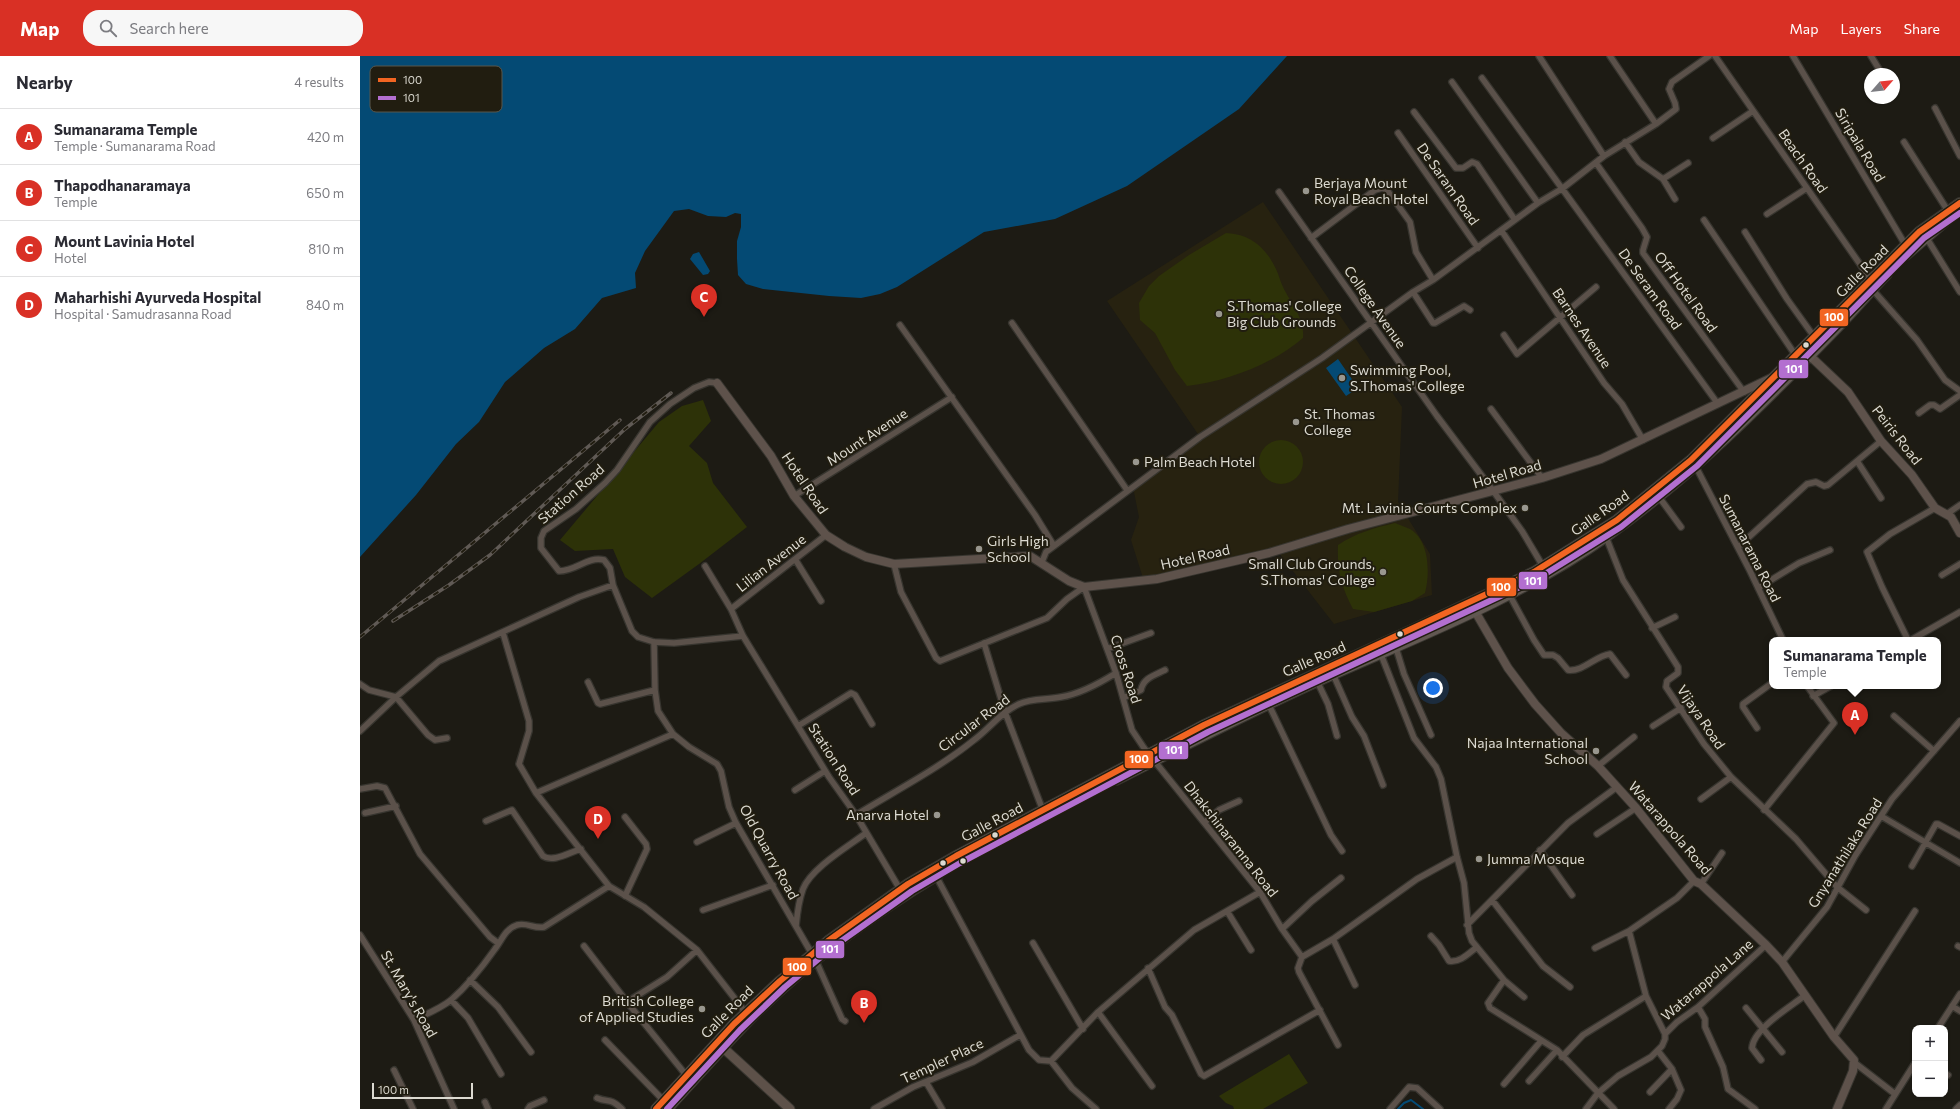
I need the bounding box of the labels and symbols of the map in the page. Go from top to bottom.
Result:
legend [370,66,502,112]
north arrow [1864,68,1900,104]
text: 100 [403,73,422,86]
text: 101 [403,91,420,104]
street label: Siripala Road [1832,105,1889,185]
street label: Beach Road [1775,125,1832,196]
street label: De Saram Road [1414,139,1483,228]
place label: Berjaya Mount Royal Beach Hotel [1314,174,1428,207]
marker: Berjaya Mount Royal Beach Hotel [1301,186,1311,196]
street label: Galle Road [1832,241,1892,301]
street label: De Seram Road [1615,245,1686,333]
street label: Off Hotel Road [1651,248,1721,335]
street label: College Avenue [1341,262,1410,351]
pin: C [691,284,717,317]
street label: Barnes Avenue [1549,284,1615,371]
place label: S.Thomas' College Big Club Grounds [1227,297,1342,330]
line badge: 100 [1819,308,1849,327]
marker: S.Thomas' College Big Club Grounds [1214,309,1224,319]
text: 100 [1824,310,1844,323]
unlabelled marker [1801,340,1811,350]
line badge: 101 [1778,359,1809,379]
place label: Swimming Pool, S.Thomas' College [1350,361,1465,394]
text: 101 [1785,362,1803,375]
marker: Swimming Pool, S.Thomas' College [1337,373,1347,383]
street label: Peiris Road [1869,402,1926,468]
street label: Mount Avenue [823,404,910,469]
place label: St. Thomas College [1304,405,1375,438]
marker: St. Thomas College [1291,417,1301,427]
street label: Hotel Road [779,449,832,517]
place label: Palm Beach Hotel [1144,453,1255,470]
street label: Hotel Road [1471,456,1543,491]
marker: Palm Beach Hotel [1131,457,1141,467]
street label: Station Road [534,460,607,527]
street label: Galle Road [1567,486,1632,539]
street label: Sumanarama Road [1716,491,1785,604]
place label: Mt. Lavinia Courts Complex [1342,499,1518,516]
marker: Mt. Lavinia Courts Complex [1520,503,1530,513]
street label: Lilian Avenue [733,530,809,595]
place label: Girls High School [987,532,1049,565]
street label: Hotel Road [1159,540,1231,573]
marker: Girls High School [974,544,984,554]
place label: Small Club Grounds, S.Thomas' College [1248,555,1375,588]
marker: Small Club Grounds, S.Thomas' College [1378,567,1388,577]
line badge: 101 [1518,571,1548,590]
text: 101 [1524,574,1542,587]
line badge: 100 [1486,577,1517,597]
text: 100 [1491,580,1511,593]
unlabelled marker [1395,629,1405,639]
street label: Cross Road [1107,632,1146,705]
street label: Galle Road [1280,637,1348,680]
your location [1423,678,1443,698]
street label: Vijaya Road [1674,681,1729,752]
street label: Circular Road [935,690,1013,755]
pin: A [1842,702,1868,735]
street label: Station Road [805,720,864,798]
place label: Najaa International School [1467,734,1588,767]
line badge: 101 [1158,741,1189,760]
text: 101 [1165,743,1183,756]
marker: Najaa International School [1591,746,1601,756]
line badge: 100 [1124,750,1154,769]
text: 100 [1129,752,1149,765]
street label: Dhakshinaramna Road [1181,777,1282,900]
street label: Watarappola Road [1625,778,1715,878]
street label: Gnyanathilaka Road [1804,795,1885,911]
street label: Galle Road [958,798,1026,845]
street label: Old Quarry Road [736,801,803,902]
pin: D [585,806,611,839]
place label: Anarva Hotel [846,806,929,823]
marker: Anarva Hotel [932,810,942,820]
unlabelled marker [990,830,1000,840]
place label: Jumma Mosque [1487,850,1585,867]
marker: Jumma Mosque [1474,854,1484,864]
unlabelled marker [958,856,968,866]
unlabelled marker [938,858,948,868]
street label: Watarappola Lane [1657,935,1756,1024]
line badge: 101 [815,940,845,959]
text: 101 [821,942,839,955]
street label: St. Mary's Road [378,947,441,1040]
line badge: 100 [782,957,812,976]
text: 100 [787,960,807,973]
street label: Galle Road [697,982,757,1042]
pin: B [851,990,877,1023]
place label: British College of Applied Studies [579,992,694,1025]
marker: British College of Applied Studies [697,1004,707,1014]
street label: Templer Place [898,1034,986,1087]
scale bar [372,1081,473,1100]

